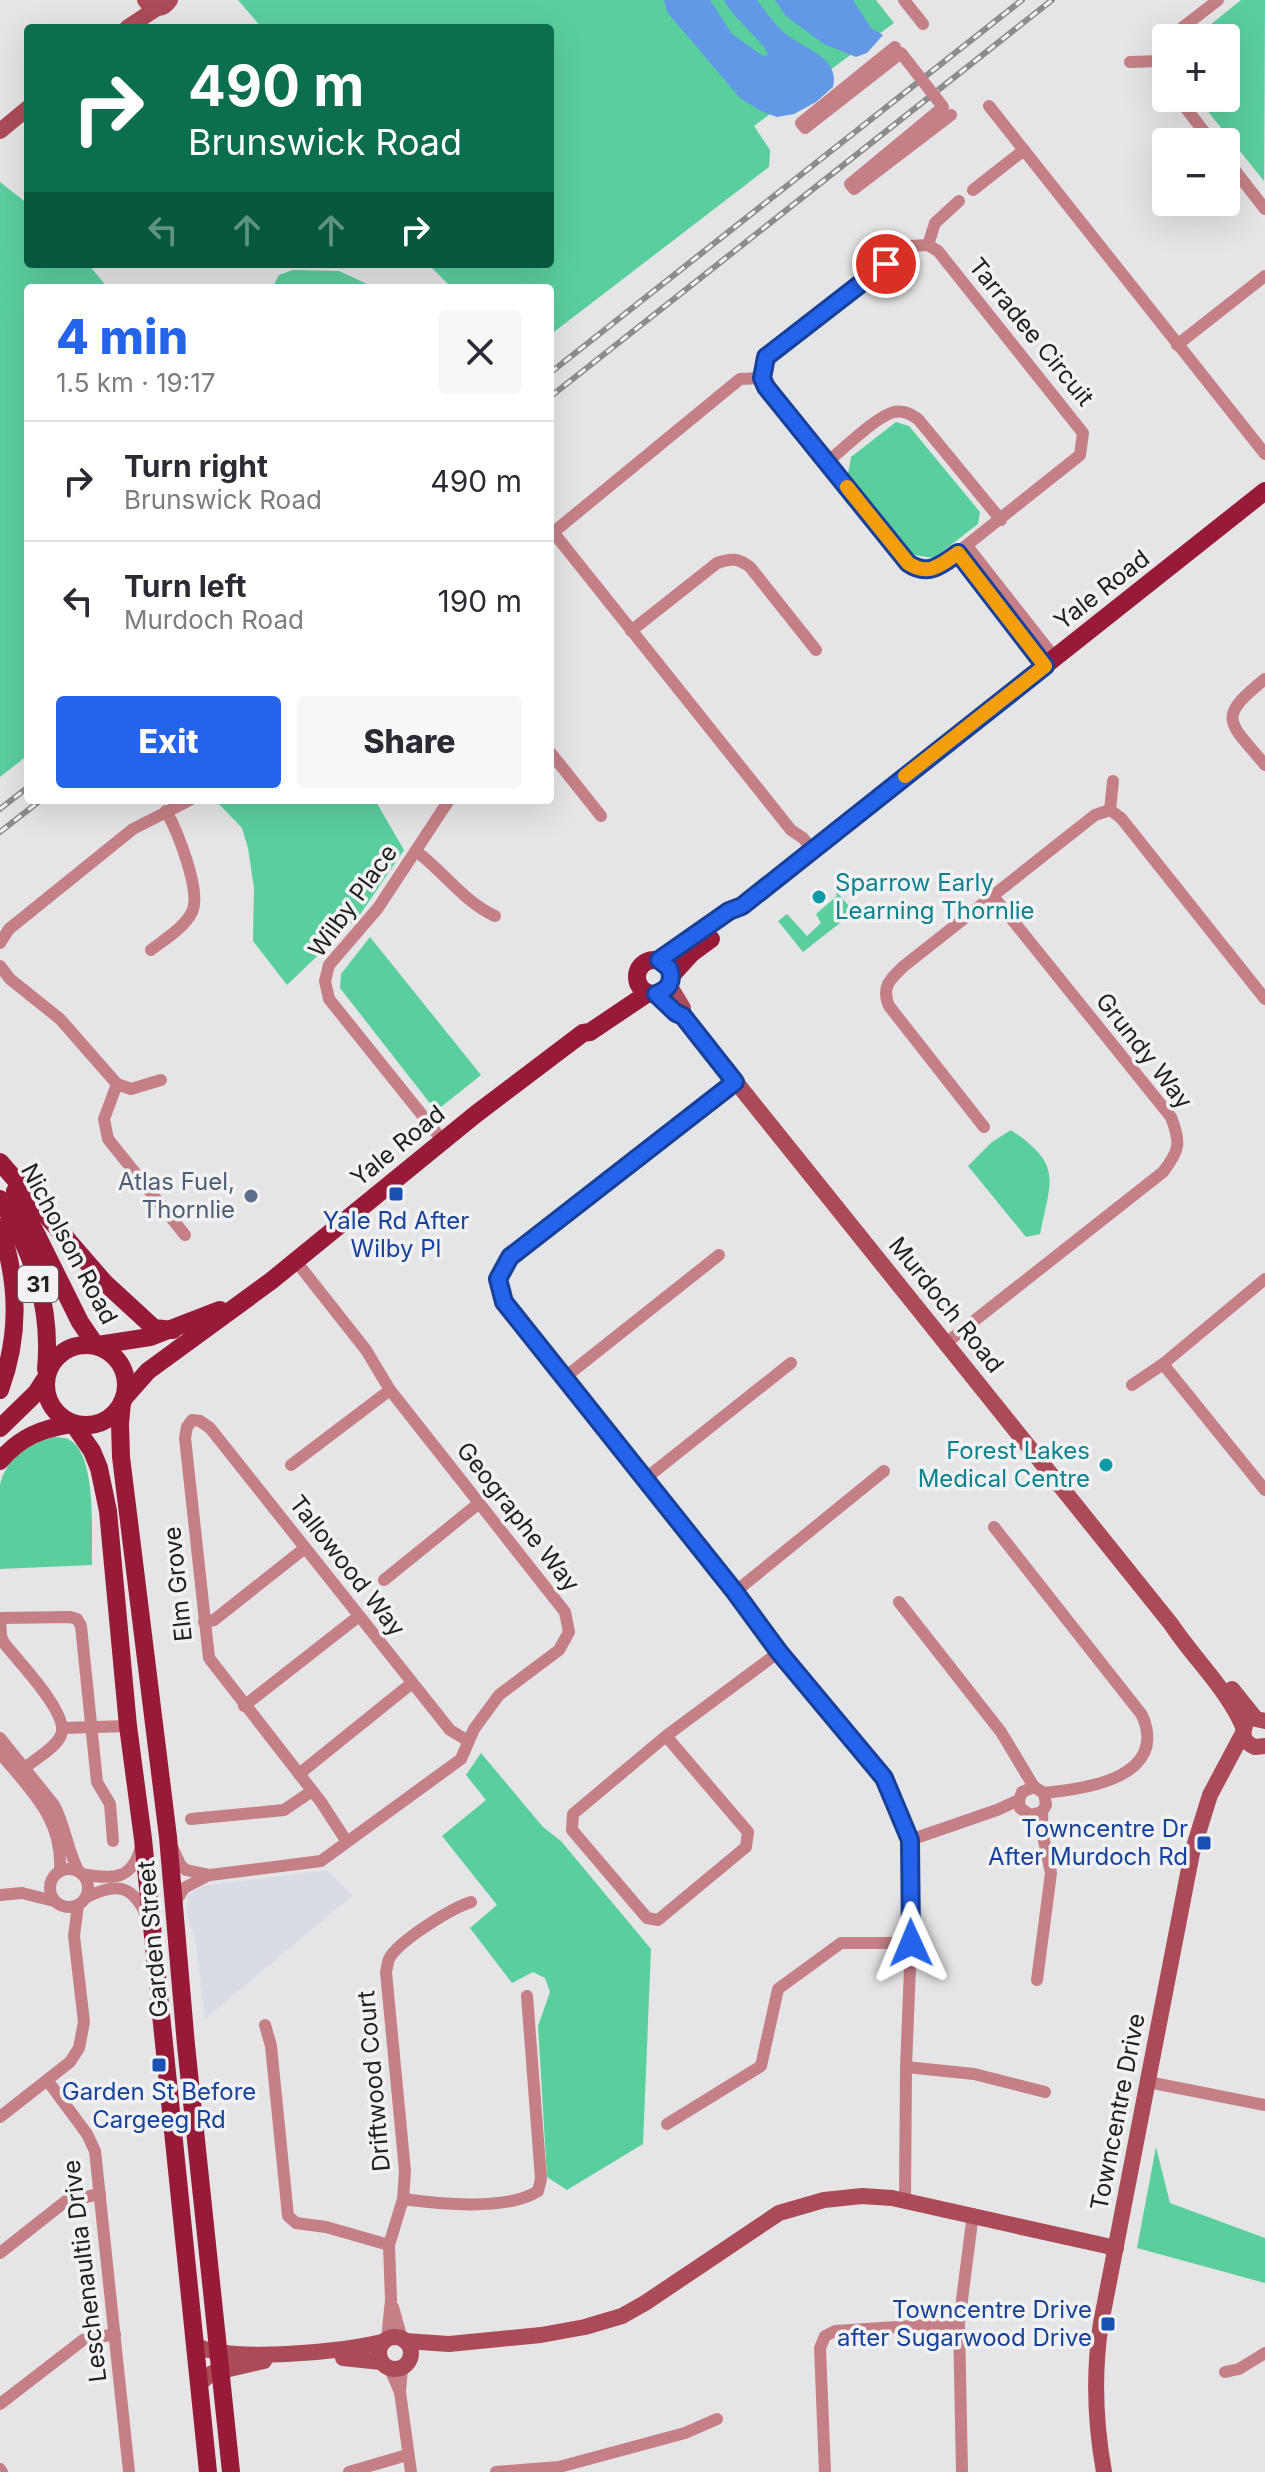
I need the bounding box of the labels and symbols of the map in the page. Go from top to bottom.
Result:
pin [852,230,920,298]
street label: Tarradee Circuit [963,252,1100,412]
street label: Yale Road [1048,544,1155,636]
street label: Wilby Place [302,839,403,963]
place label: Sparrow Early Learning Thornlie [835,868,1035,925]
marker: Sparrow Early Learning Thornlie [810,888,828,906]
street label: Grundy Way [1090,987,1199,1115]
street label: Yale Road [345,1099,451,1192]
street label: Nicholson Road [15,1158,124,1329]
place label: Atlas Fuel, Thornlie [118,1167,235,1224]
marker: Yale Rd After Wilby Pl [387,1185,405,1203]
marker: Atlas Fuel, Thornlie [242,1187,260,1205]
place label: Yale Rd After Wilby Pl [323,1206,469,1263]
street label: Murdoch Road [883,1231,1010,1378]
road number: 31 [18,1266,58,1302]
street label: Geographe Way [451,1436,586,1597]
place label: Forest Lakes Medical Centre [918,1436,1090,1493]
marker: Forest Lakes Medical Centre [1097,1456,1115,1474]
street label: Tallowood Way [283,1489,412,1642]
street label: Elm Grove [157,1525,198,1643]
place label: Towncentre Dr After Murdoch Rd [988,1814,1188,1871]
marker: Towncentre Dr After Murdoch Rd [1195,1834,1213,1852]
street label: Garden Street [131,1859,174,2019]
position arrow [869,1901,953,1985]
street label: Driftwood Court [351,1989,396,2173]
street label: Towncentre Drive [1084,2011,1151,2213]
marker: Garden St Before Cargeeg Rd [150,2056,168,2074]
place label: Garden St Before Cargeeg Rd [62,2077,256,2134]
street label: Leschenaultia Drive [56,2158,113,2384]
place label: Towncentre Drive after Sugarwood Drive [837,2295,1092,2352]
marker: Towncentre Drive after Sugarwood Drive [1099,2315,1117,2333]

